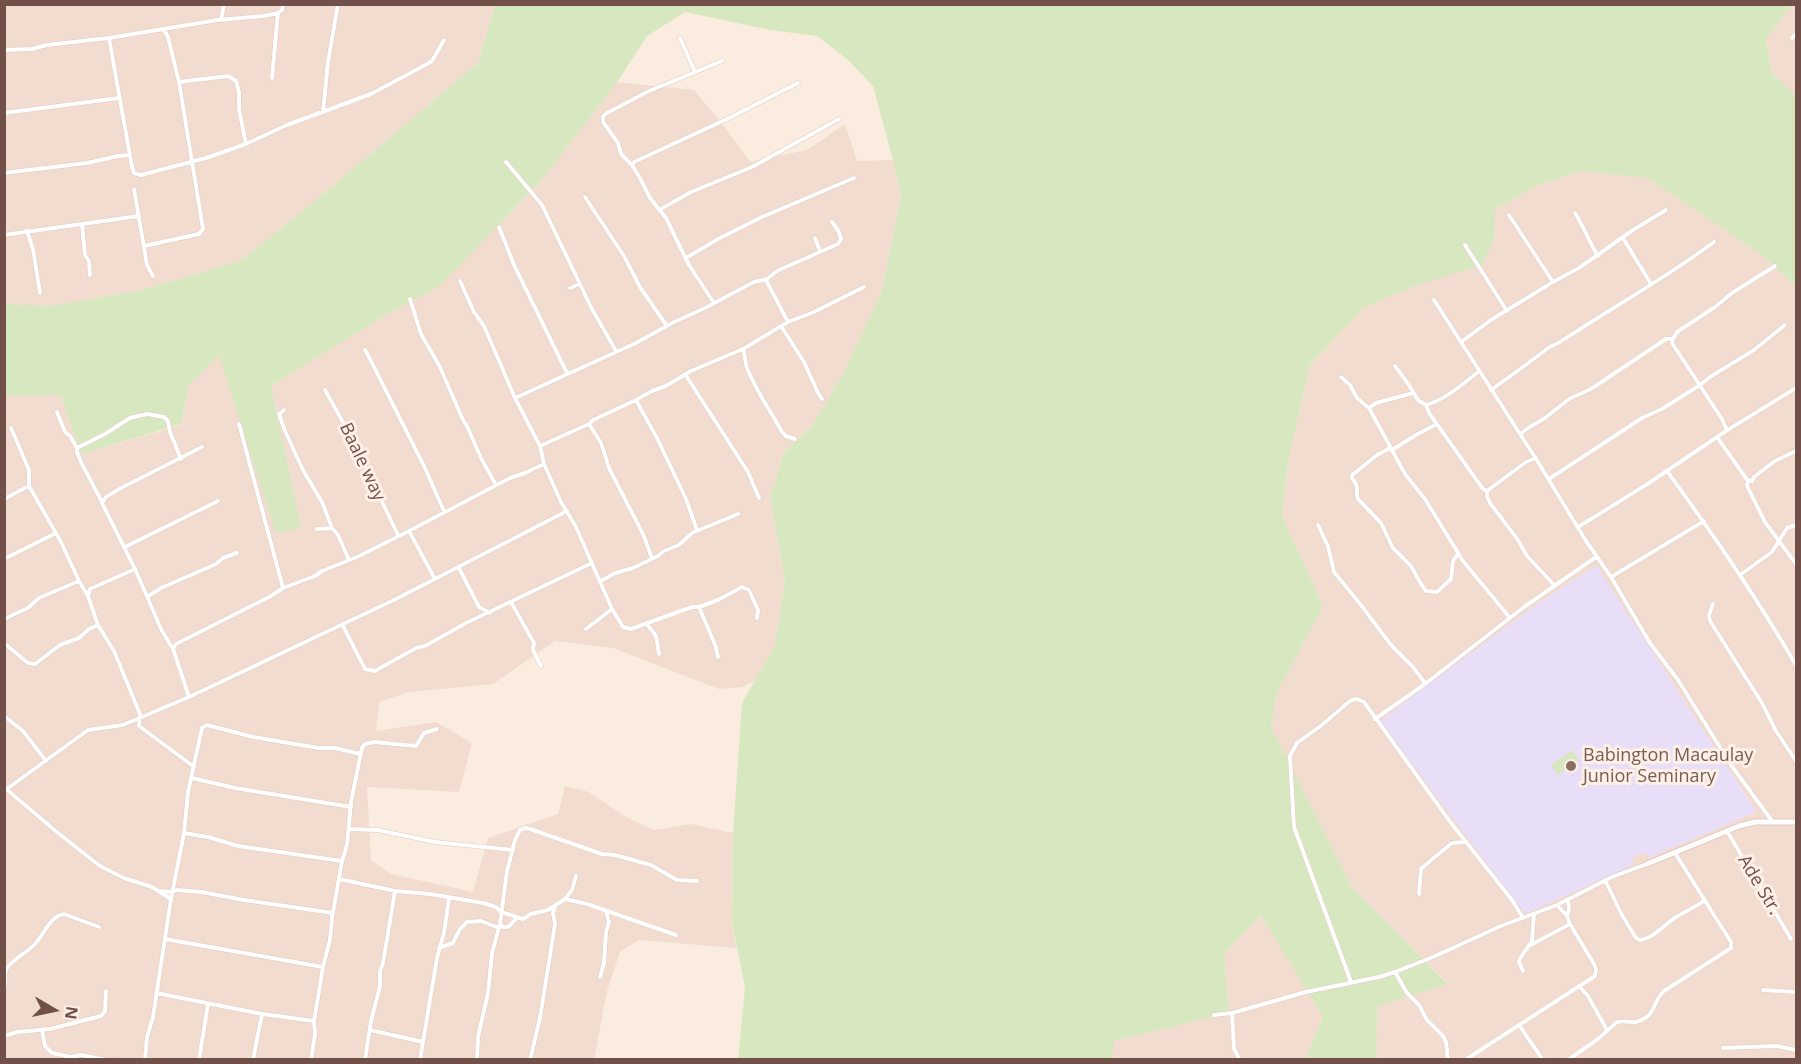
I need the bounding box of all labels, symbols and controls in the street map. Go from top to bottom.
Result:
street label: Baale way [334,419,390,505]
place label: Babington Macaulay Junior Seminary [1583,745,1753,788]
marker: Babington Macaulay Junior Seminary [1564,759,1578,773]
street label: Ade Str. [1733,851,1785,919]
north arrow [24,980,84,1040]
text: N [60,1005,84,1021]

